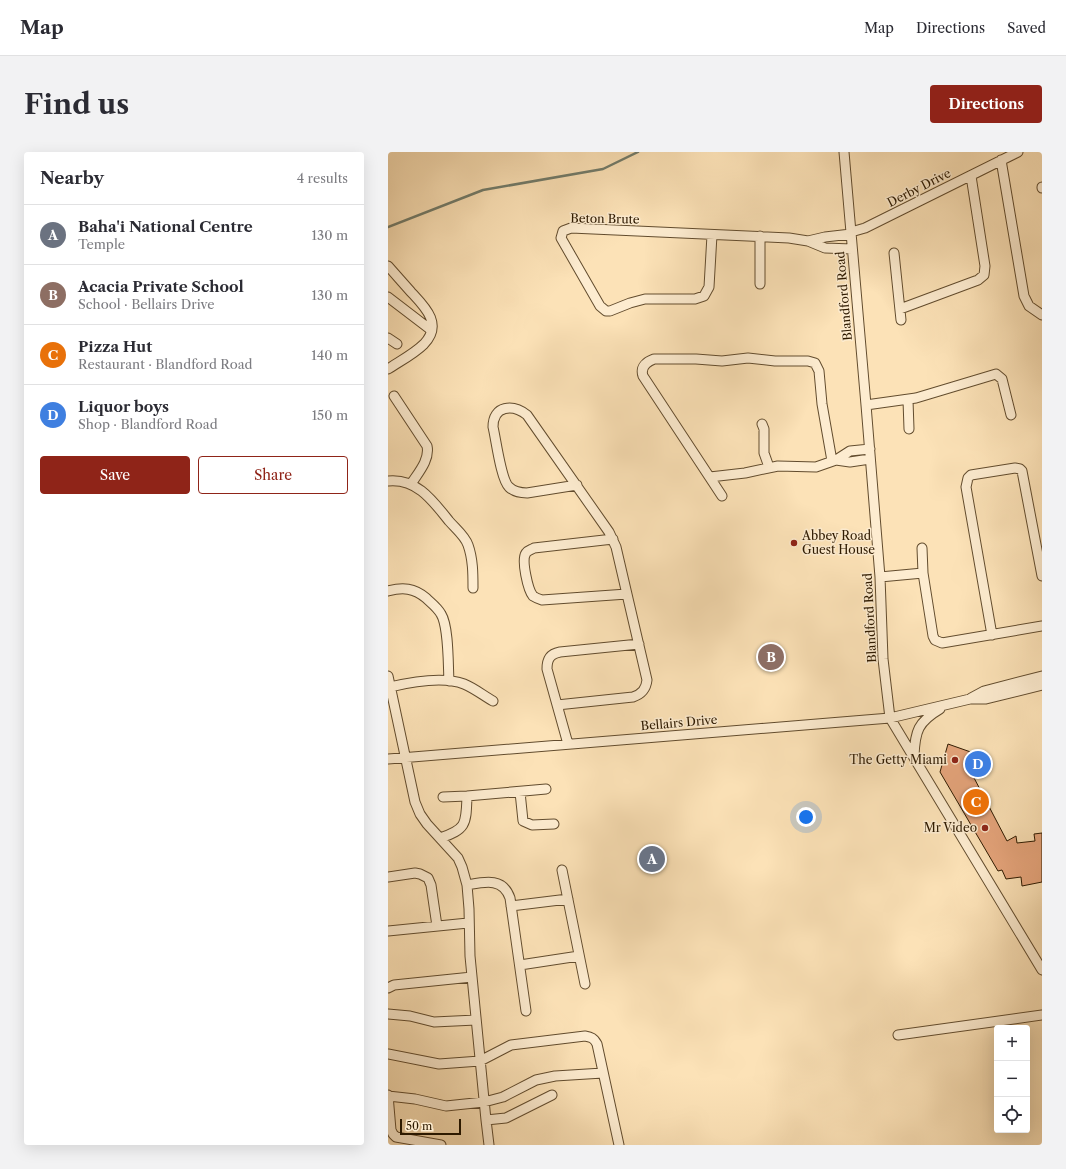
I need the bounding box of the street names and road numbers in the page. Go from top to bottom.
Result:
street label: Derby Drive [885,165,953,210]
street label: Beton Brute [570,210,640,227]
street label: Blandford Road [832,250,855,341]
street label: Blandford Road [860,572,879,663]
street label: Bellairs Drive [640,712,718,733]

